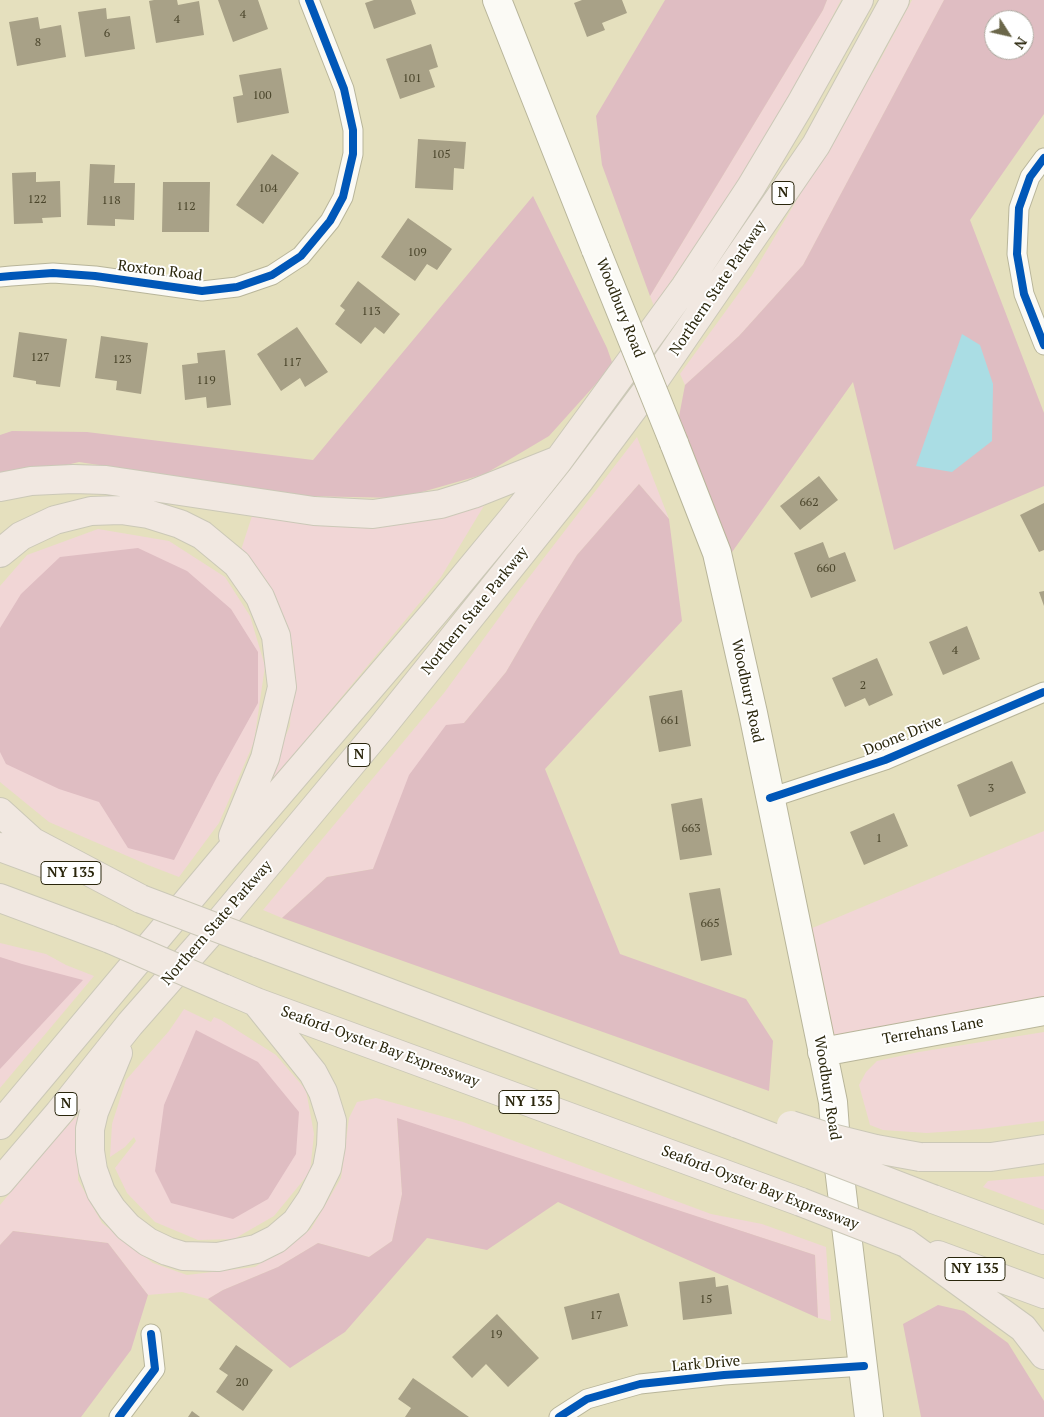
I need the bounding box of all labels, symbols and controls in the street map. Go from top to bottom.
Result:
house number: 4 [240,8,246,22]
north arrow [984,10,1034,60]
house number: 4 [174,13,180,27]
house number: 6 [104,27,110,41]
text: N [1010,34,1032,53]
house number: 8 [35,36,41,50]
house number: 101 [402,72,422,86]
house number: 100 [252,89,272,103]
house number: 105 [431,148,451,162]
house number: 104 [258,182,278,196]
road number: N [772,182,794,204]
house number: 122 [27,193,47,207]
house number: 118 [101,194,121,208]
house number: 112 [176,200,196,214]
street label: Northern State Parkway [666,217,770,359]
house number: 109 [407,246,427,260]
street label: Woodbury Road [592,256,648,360]
street label: Roxton Road [117,257,203,285]
house number: 113 [361,305,381,319]
house number: 127 [30,351,50,365]
house number: 123 [112,353,132,367]
house number: 117 [282,356,302,370]
house number: 119 [196,374,216,388]
house number: 662 [799,496,819,510]
street label: Northern State Parkway [418,543,532,679]
house number: 660 [816,562,836,576]
street label: Woodbury Road [727,638,767,744]
house number: 4 [952,644,958,658]
house number: 2 [860,679,866,693]
street label: Doone Drive [861,712,945,760]
house number: 661 [660,714,680,728]
road number: N [348,744,370,766]
house number: 3 [988,782,994,796]
house number: 663 [681,822,701,836]
house number: 1 [876,832,882,846]
street label: Northern State Parkway [158,857,276,989]
road number: NY 135 [41,861,101,884]
house number: 665 [700,917,720,931]
street label: Seaford-Oyster Bay Expressway [278,1003,482,1091]
street label: Terrehans Lane [881,1013,985,1049]
street label: Woodbury Road [810,1035,844,1141]
road number: NY 135 [499,1090,559,1114]
road number: N [55,1092,77,1116]
street label: Seaford-Oyster Bay Expressway [659,1142,861,1234]
road number: NY 135 [945,1258,1005,1280]
house number: 15 [700,1293,712,1307]
house number: 17 [590,1309,602,1323]
house number: 19 [490,1328,502,1342]
street label: Lark Drive [671,1352,741,1376]
house number: 20 [236,1376,248,1390]

